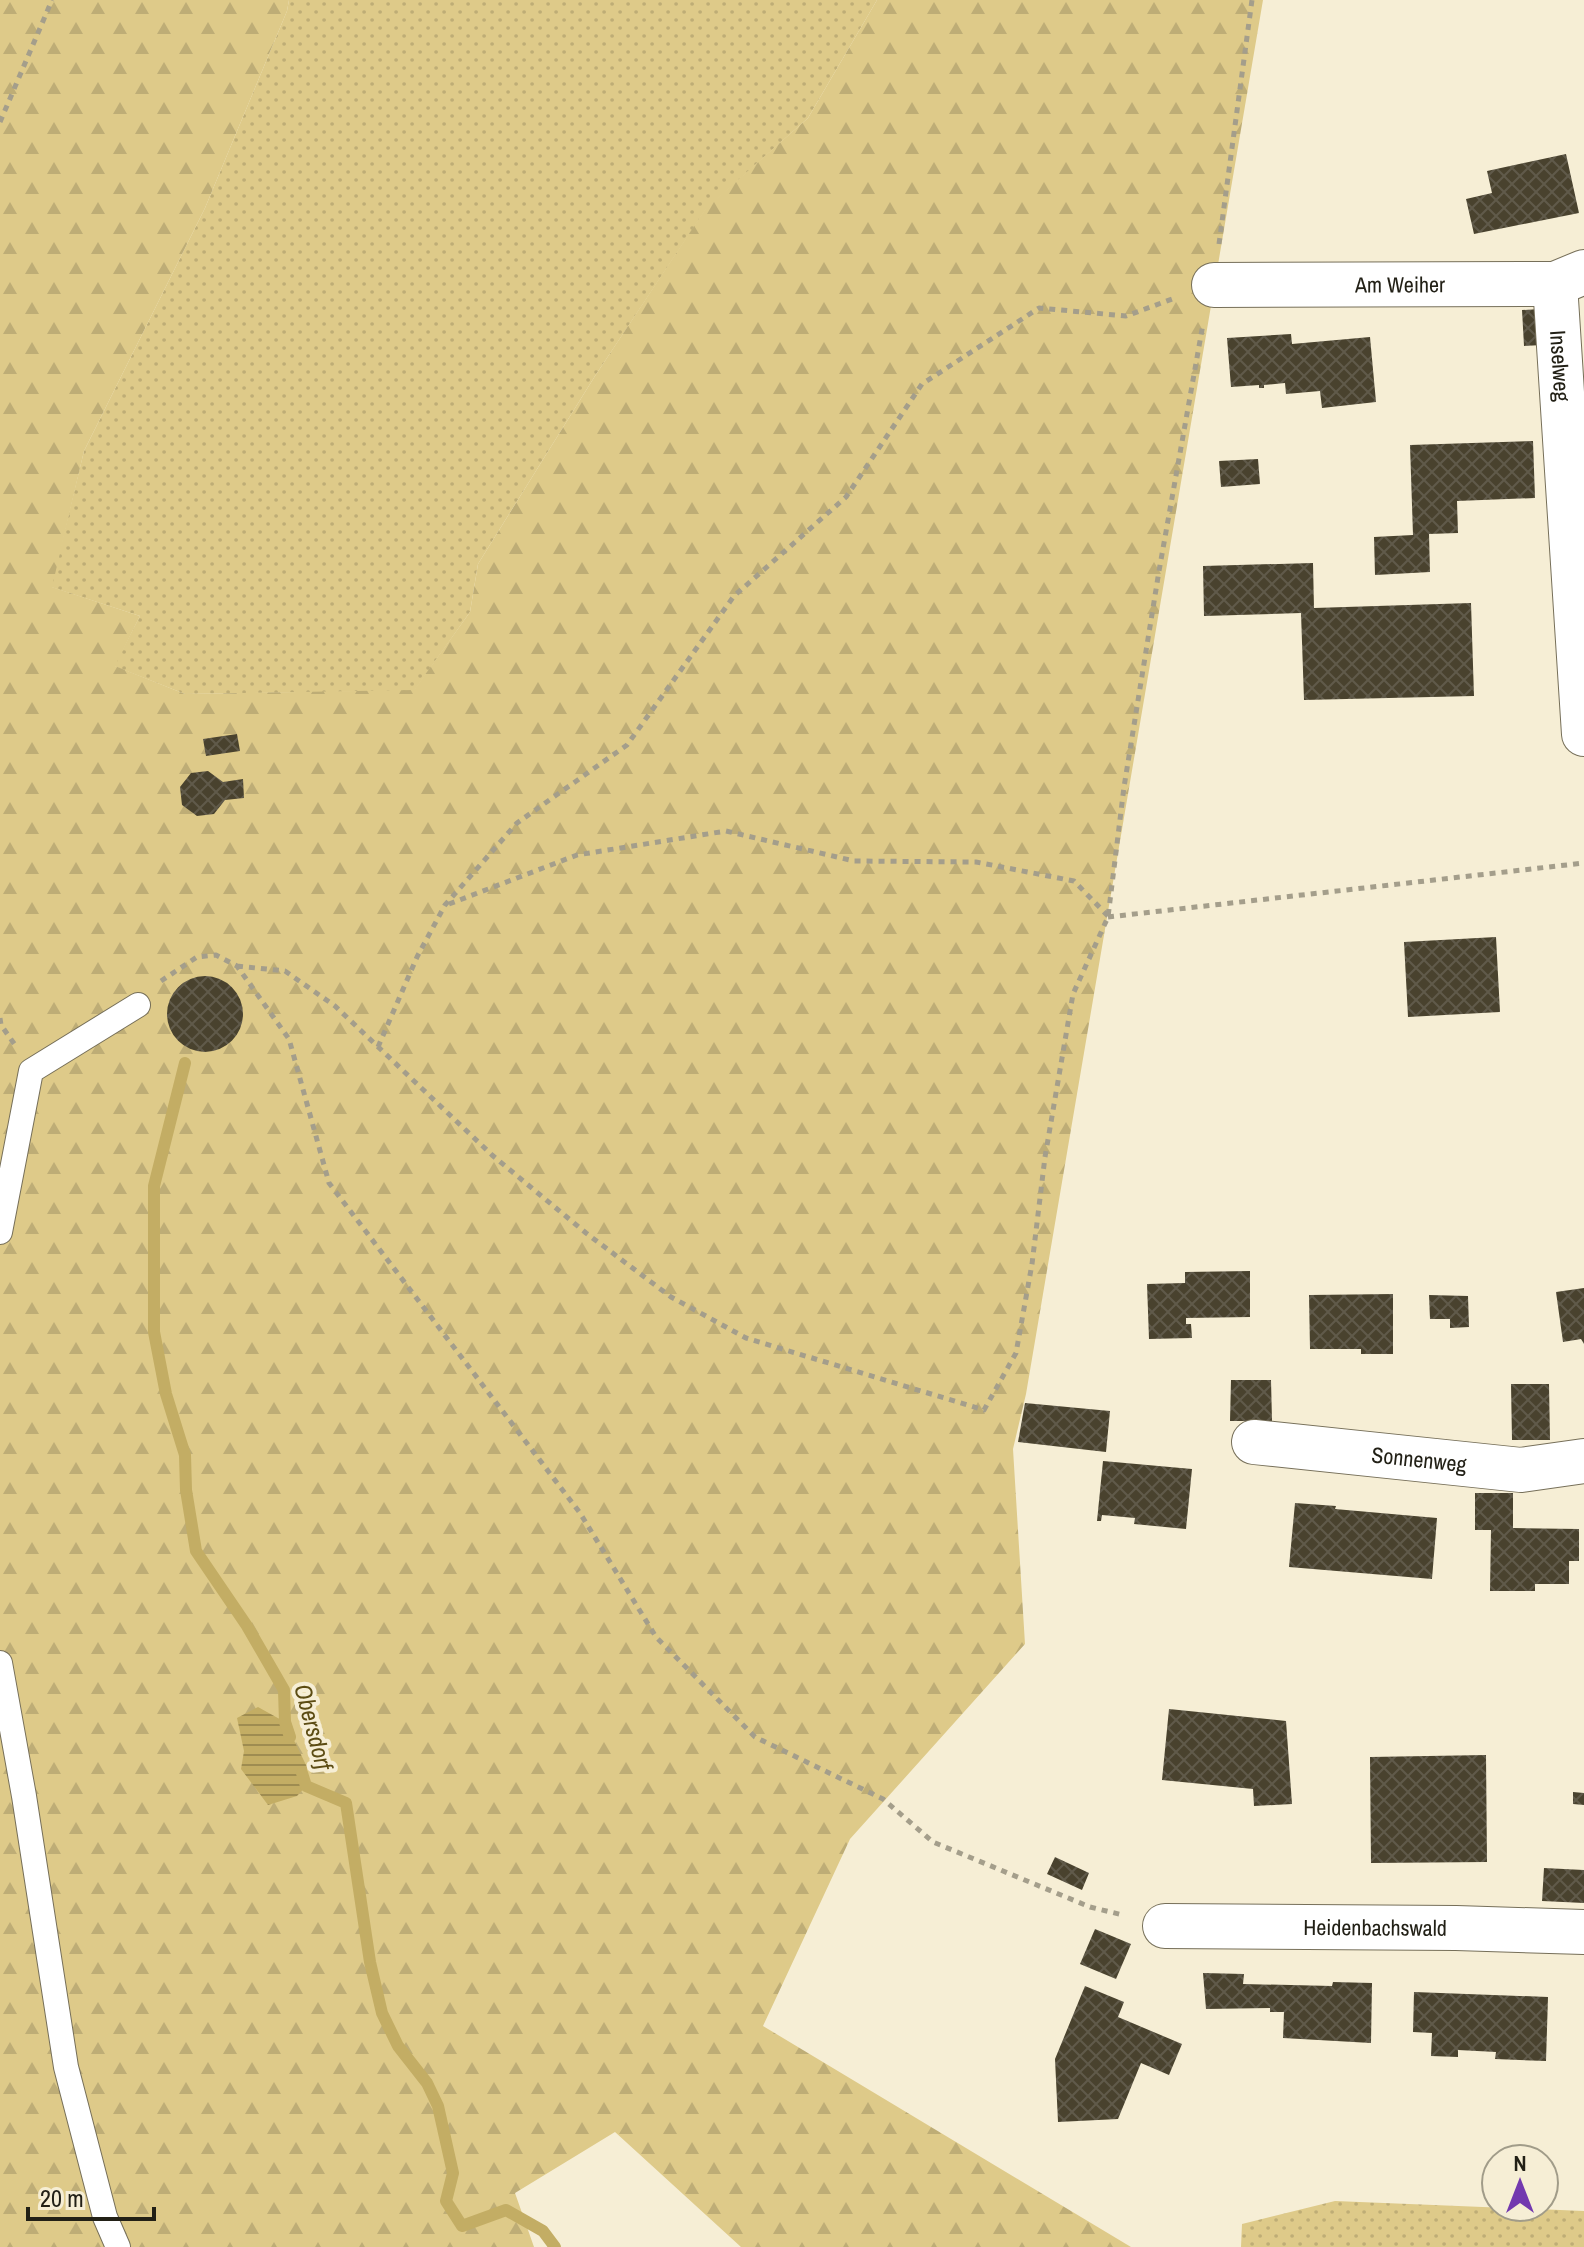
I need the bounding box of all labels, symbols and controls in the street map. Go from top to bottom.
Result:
street label: Am Weiher [1354,269,1445,300]
street label: Inselweg [1543,329,1578,402]
street label: Sonnenweg [1370,1439,1468,1479]
water label: Obersdorf [287,1680,341,1776]
street label: Heidenbachswald [1303,1912,1447,1943]
north arrow [1480,2143,1560,2223]
text: N [1513,2148,1527,2178]
scale bar [28,2171,154,2221]
text: 20 m [40,2182,84,2214]

